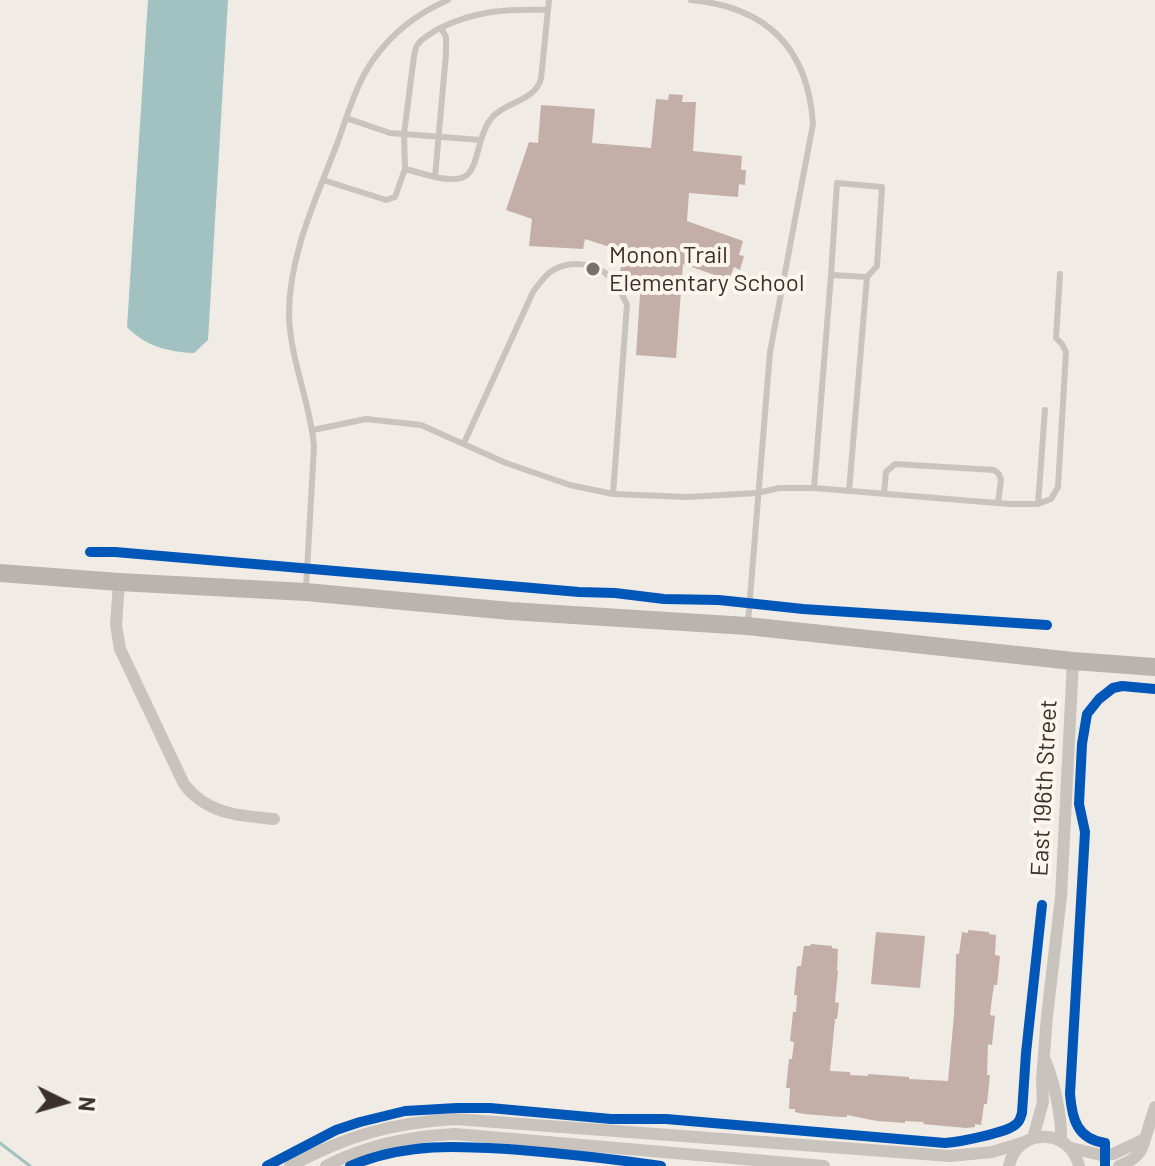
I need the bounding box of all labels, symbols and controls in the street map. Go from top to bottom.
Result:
place label: Monon Trail Elementary School [609,241,804,297]
marker: Monon Trail Elementary School [584,260,602,278]
street label: East 196th Street [1025,699,1063,877]
north arrow [24,1062,104,1142]
text: N [74,1096,101,1113]

